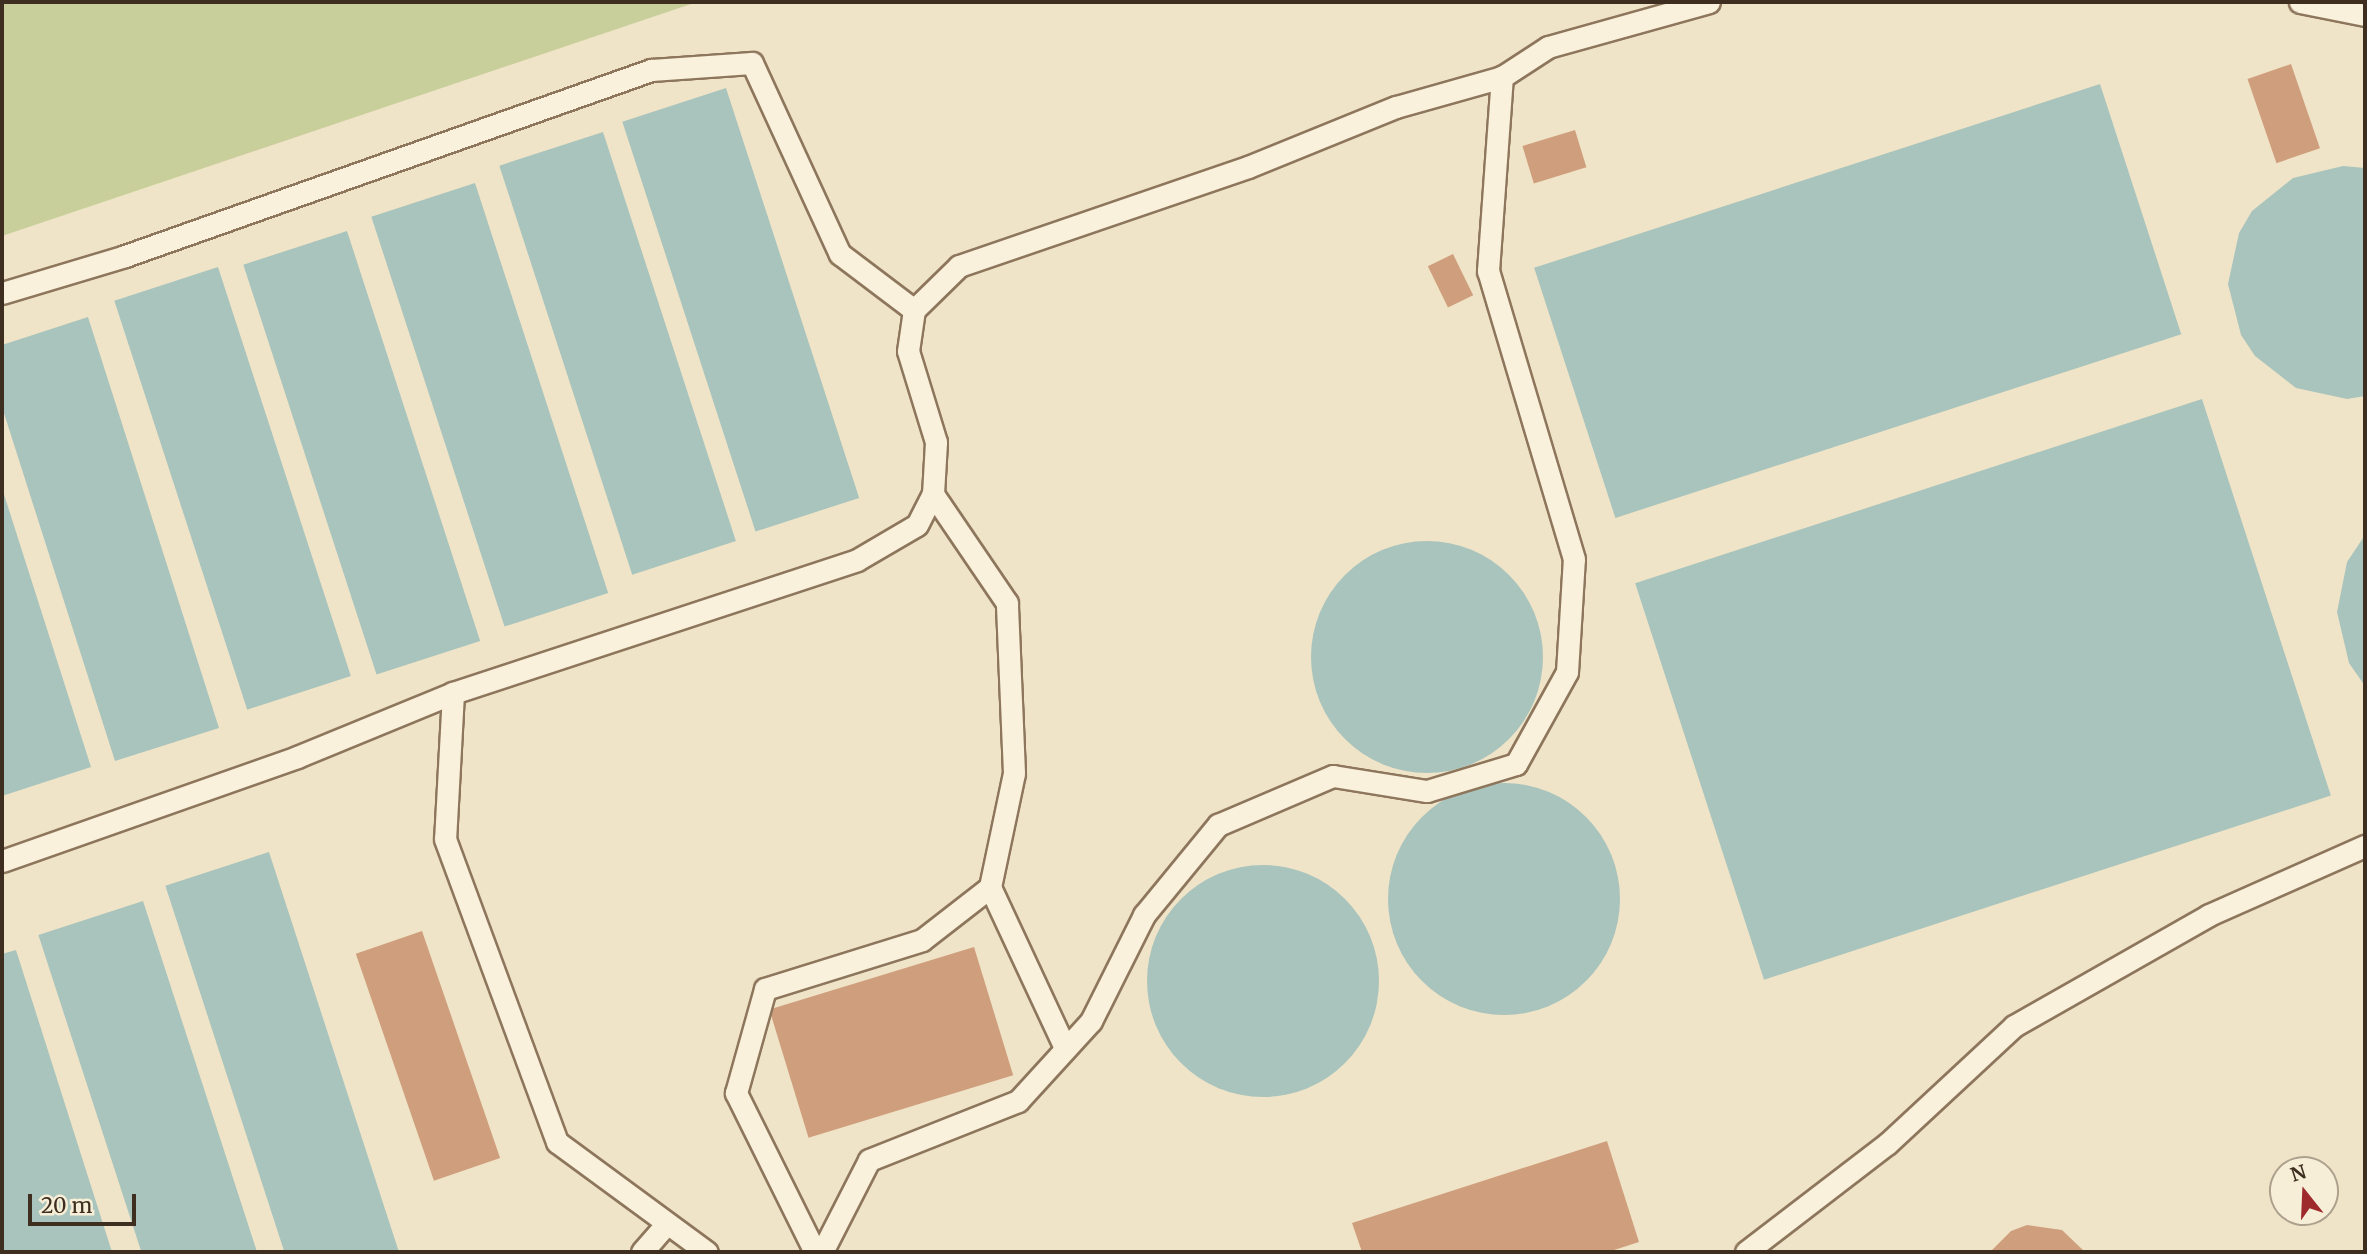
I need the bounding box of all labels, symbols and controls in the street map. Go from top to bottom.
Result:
north arrow [2269,1156,2339,1226]
text: N [2287,1159,2309,1187]
scale bar [32,1180,140,1224]
text: 20 m [41,1192,92,1219]

